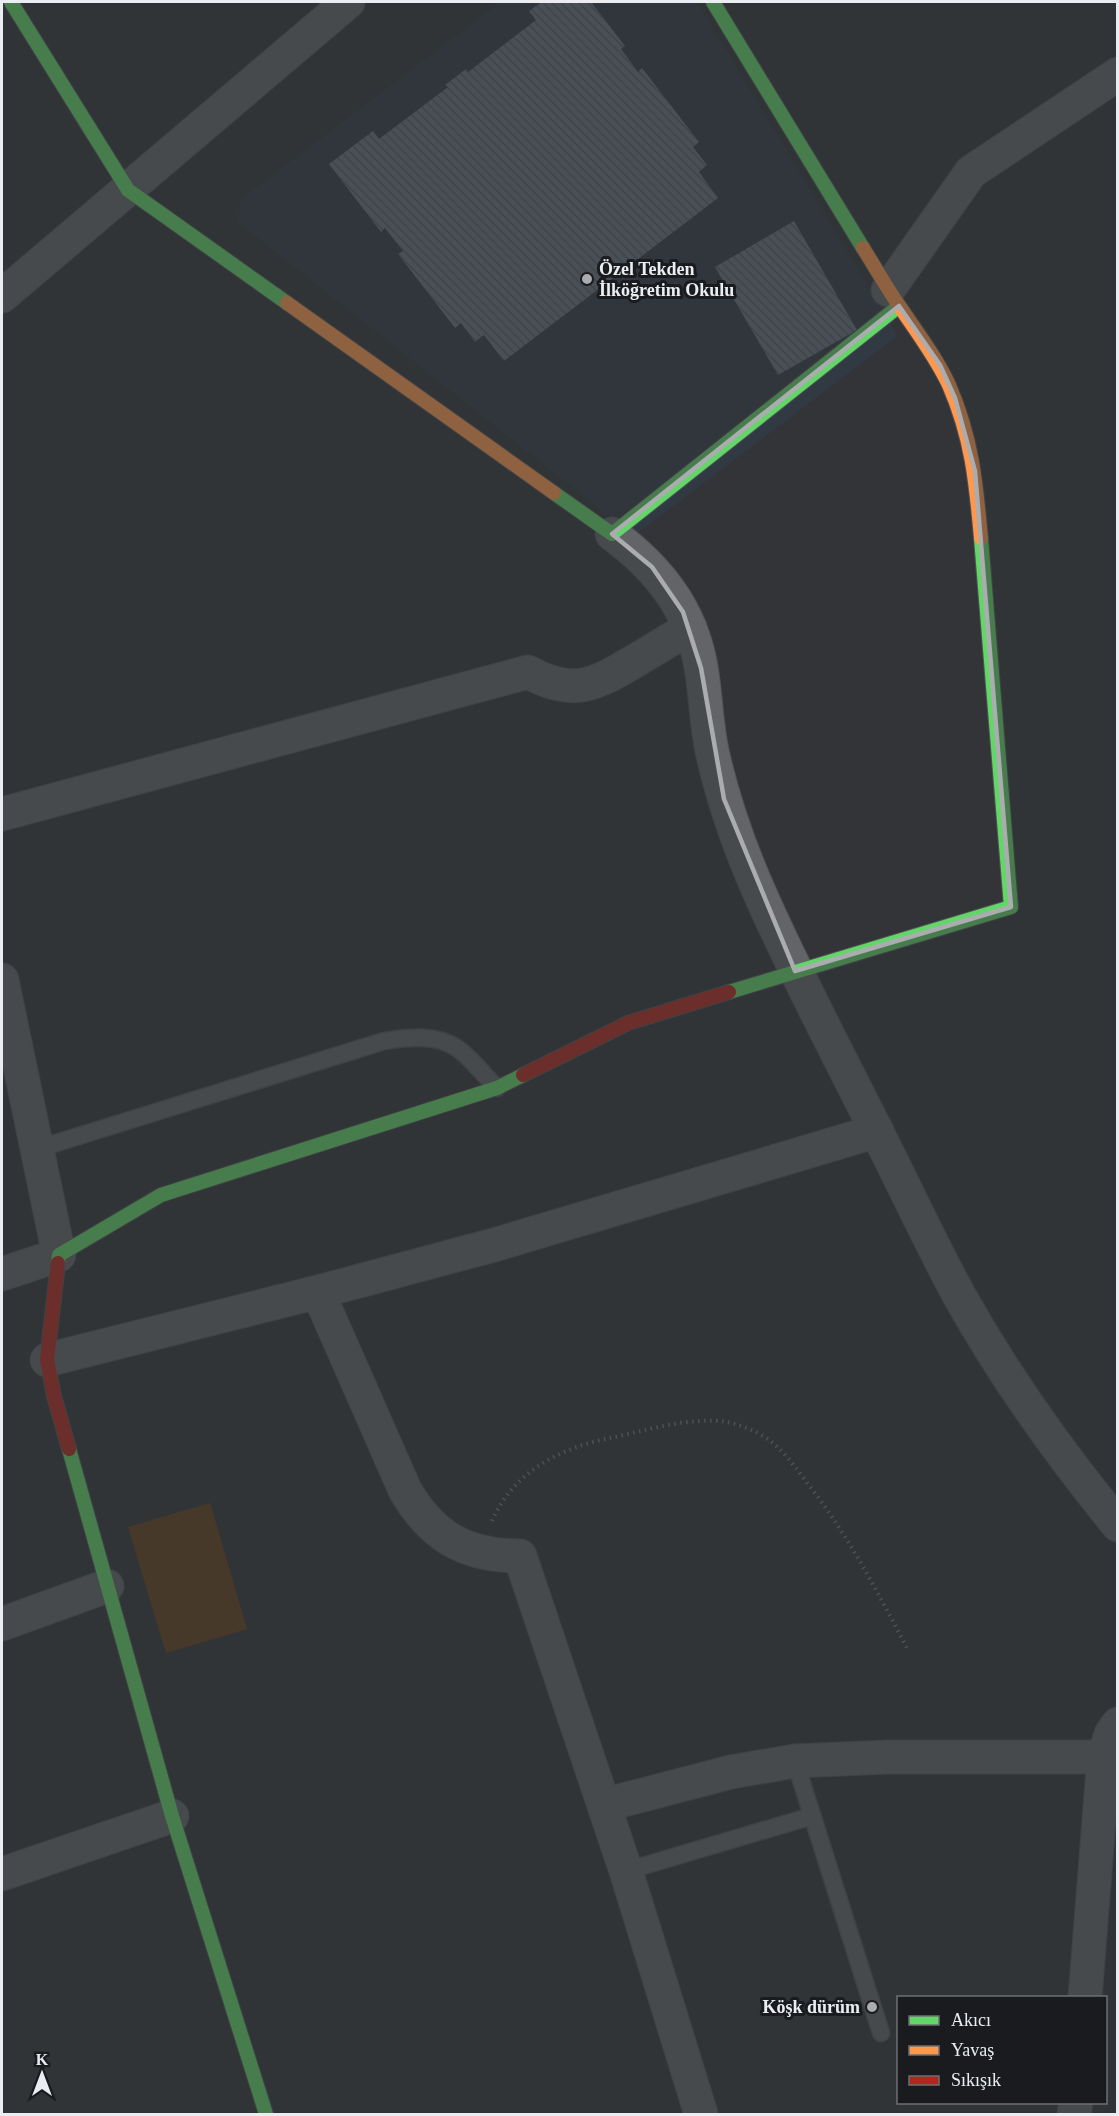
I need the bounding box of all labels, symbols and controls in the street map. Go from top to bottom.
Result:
place label: Özel Tekden İlköğretim Okulu [599,259,734,300]
marker: Özel Tekden İlköğretim Okulu [580,272,594,286]
legend [897,1996,1107,2104]
place label: Köşk dürüm [762,1997,860,2017]
marker: Köşk dürüm [865,2000,879,2014]
text: Akıcı [951,2010,991,2030]
text: Yavaş [951,2040,994,2060]
north arrow [12,2044,72,2104]
text: K [36,2051,49,2068]
text: Sıkışık [951,2070,1001,2090]

